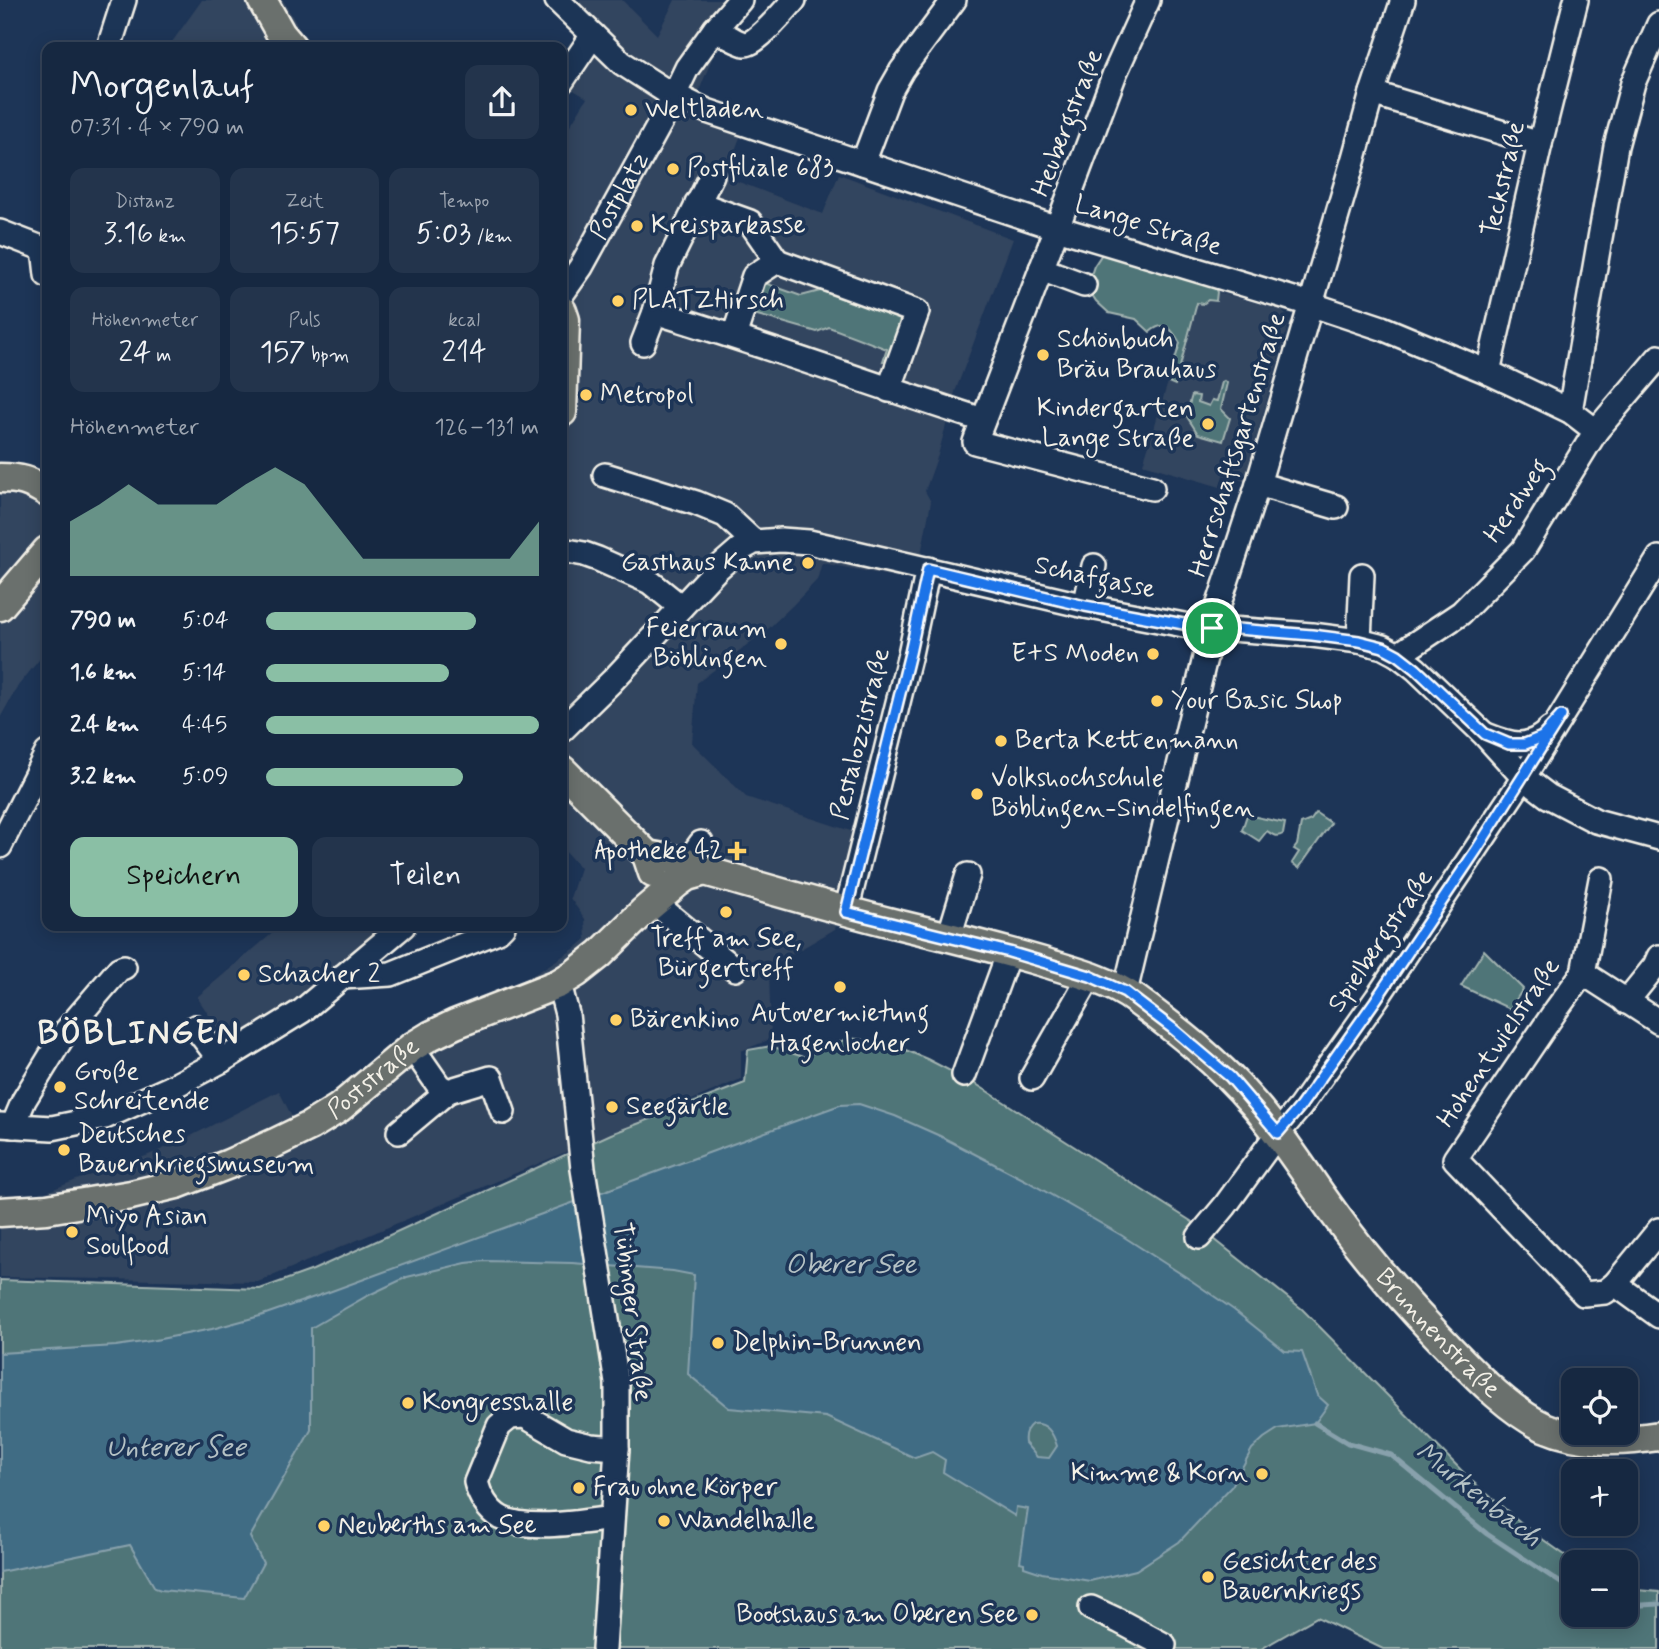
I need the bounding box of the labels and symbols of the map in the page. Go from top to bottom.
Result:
street label: Heubergstraße [1024,44,1115,203]
place label: Weltladen [645,93,764,127]
marker: Weltladen [623,102,639,118]
street label: Teckstraße [1474,118,1534,240]
street label: Postplatz [582,146,658,246]
place label: Postfiliale 683 [687,152,834,186]
marker: Postfiliale 683 [665,161,681,177]
street label: Lange Straße [1070,188,1226,266]
place label: Kreisparkasse [651,209,806,243]
marker: Kreisparkasse [629,218,645,234]
place label: PLATZHirsch [632,284,784,318]
marker: PLATZHirsch [610,293,626,309]
street label: Herrschaftsgartenstraße [1182,308,1295,581]
place label: Schönbuch Bräu Brauhaus [1057,323,1216,387]
marker: Schönbuch Bräu Brauhaus [1035,347,1051,363]
place label: Metropol [600,378,693,412]
marker: Metropol [578,387,594,403]
place label: Kindergarten Lange Straße [1037,392,1194,458]
marker: Kindergarten Lange Straße [1200,416,1216,432]
street label: Herdweg [1476,452,1560,552]
place label: Gasthaus Kanne [621,546,794,580]
street label: Schafgasse [1031,549,1159,610]
marker: Gasthaus Kanne [800,555,816,571]
pin [1182,598,1242,658]
place label: Feierraum Böblingen [646,612,767,679]
marker: Feierraum Böblingen [773,636,789,652]
place label: E+S Moden [1011,637,1139,671]
street label: Pestalozzistraße [823,644,899,824]
marker: E+S Moden [1145,646,1161,662]
place label: Your Basic Shop [1171,684,1343,718]
marker: Your Basic Shop [1149,693,1165,709]
place label: Berta Kettenmann [1015,724,1239,758]
marker: Berta Kettenmann [993,733,1009,749]
place label: Volkshochschule Böblingen-Sindelfingen [991,762,1255,829]
marker: Volkshochschule Böblingen-Sindelfingen [969,786,985,802]
place label: Apotheke 42 [594,834,723,871]
marker: Apotheke 42 [729,843,745,859]
street label: Spielbergstraße [1320,862,1444,1021]
marker: Treff am See, Bürgertreff [718,904,734,920]
place label: Treff am See, Bürgertreff [650,922,802,989]
street label: Hohentwielstraße [1430,951,1569,1135]
place label: Schacher 2 [258,958,381,992]
marker: Schacher 2 [236,967,252,983]
marker: Autovermietung Hagenlocher [832,979,848,995]
place label: Autovermietung Hagenlocher [751,997,929,1064]
place label: Bärenkino [630,1003,740,1037]
district label: BÖBLINGEN [38,1012,240,1056]
marker: Bärenkino [608,1012,624,1028]
street label: Poststraße [321,1030,427,1128]
place label: Große Schreitende [74,1055,210,1119]
marker: Große Schreitende [52,1079,68,1095]
place label: Seegärtle [626,1090,729,1127]
marker: Seegärtle [604,1099,620,1115]
place label: Deutsches Bauernkriegsmuseum [78,1118,314,1185]
marker: Deutsches Bauernkriegsmuseum [56,1142,72,1158]
place label: Miyo Asian Soulfood [86,1200,208,1266]
street label: Tübinger Straße [602,1221,660,1404]
marker: Miyo Asian Soulfood [64,1224,80,1240]
water label: Oberer See [785,1247,917,1284]
street label: Brunnenstraße [1367,1261,1508,1407]
place label: Delphin-Brunnen [732,1326,922,1360]
marker: Delphin-Brunnen [710,1335,726,1351]
place label: Kongresshalle [422,1386,573,1422]
marker: Kongresshalle [400,1395,416,1411]
water label: Unterer See [106,1430,247,1467]
water label: Murkenbach [1407,1434,1549,1556]
place label: Kimme & Korn [1071,1457,1248,1491]
marker: Kimme & Korn [1254,1466,1270,1482]
place label: Frau ohne Körper [593,1471,778,1505]
marker: Frau ohne Körper [571,1480,587,1496]
place label: Wandelhalle [678,1504,815,1538]
place label: Neuberths am See [338,1509,537,1543]
marker: Wandelhalle [656,1513,672,1529]
marker: Neuberths am See [316,1518,332,1534]
place label: Gesichter des Bauernkriegs [1222,1545,1377,1612]
marker: Gesichter des Bauernkriegs [1200,1569,1216,1585]
place label: Bootshaus am Oberen See [736,1598,1018,1632]
marker: Bootshaus am Oberen See [1024,1607,1040,1623]

